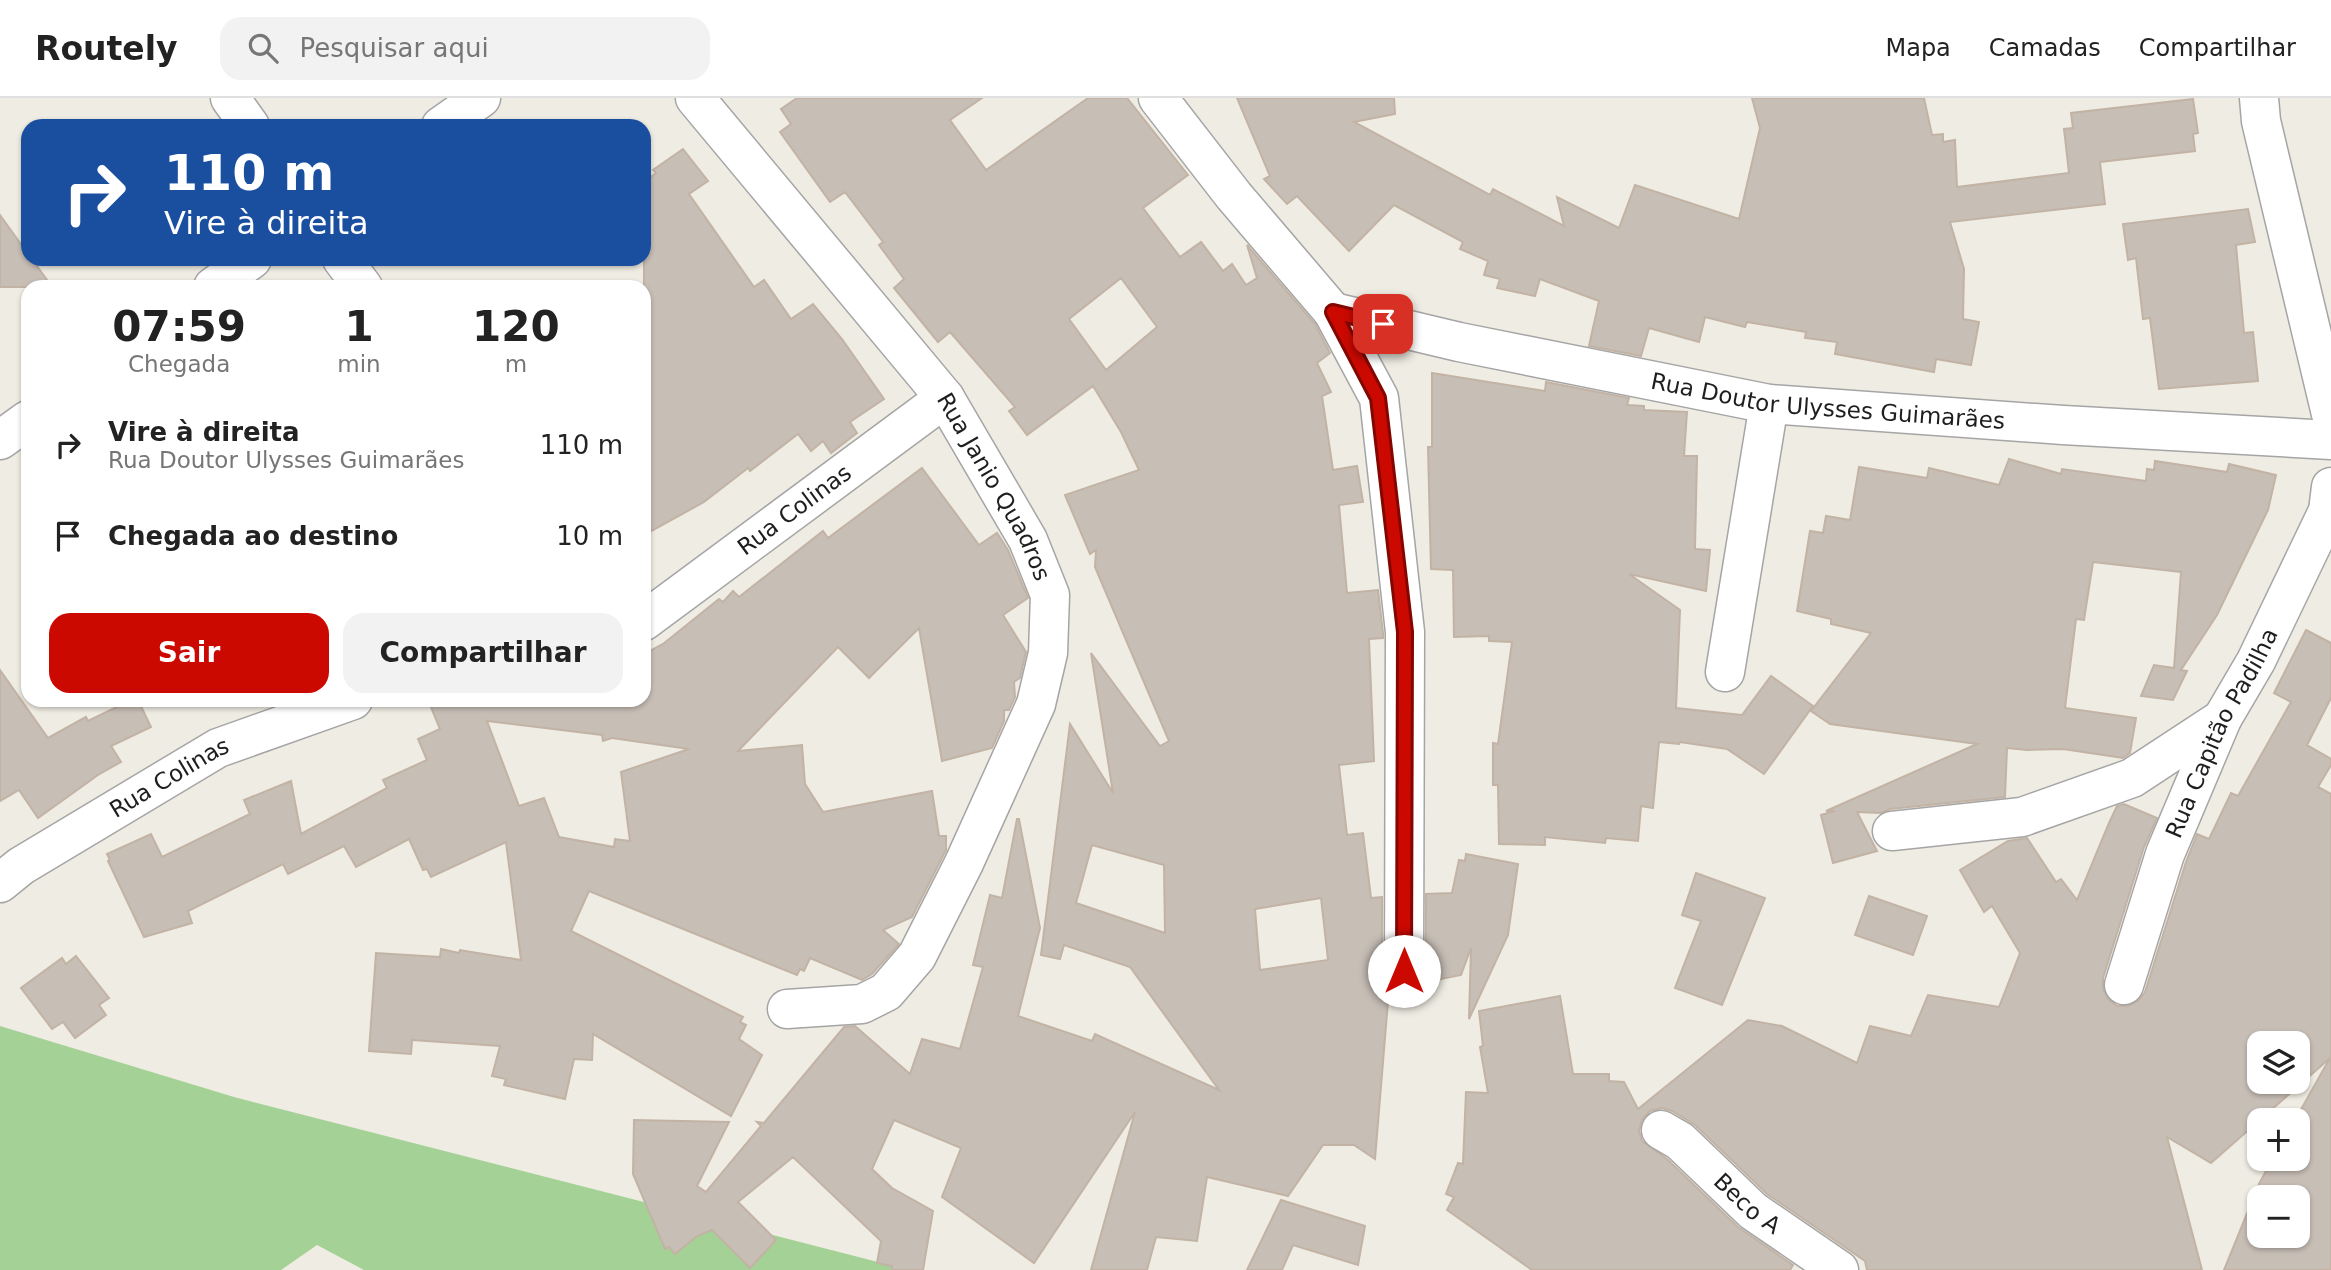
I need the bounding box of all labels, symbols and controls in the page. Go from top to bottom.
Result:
search box [220,17,710,80]
text: Routely [35,29,178,68]
icon: search [244,29,282,67]
text: Pesquisar aqui [300,33,489,63]
text: Mapa [1885,34,1951,62]
text: Camadas [1989,34,2101,62]
text: Compartilhar [2139,34,2296,62]
text: 110 m [164,145,334,202]
icon: right [49,147,140,238]
text: Vire à direita [164,204,369,242]
pin [1353,294,1413,354]
text: 07:59 [112,302,246,351]
text: 1 [344,302,374,351]
text: 120 [472,302,560,351]
icon: arrive [1364,305,1402,343]
text: Chegada [128,351,230,377]
text: min [337,351,381,377]
text: m [505,351,527,377]
street label: Rua Doutor Ulysses Guimarães [1649,368,2006,434]
street label: Rua Janio Quadros [932,388,1056,584]
text: Vire à direita [108,417,300,447]
icon: right [49,426,87,464]
text: 110 m [540,430,623,460]
text: Rua Doutor Ulysses Guimarães [108,447,464,473]
street label: Rua Colinas [732,459,856,560]
icon: arrive [49,517,87,555]
text: Chegada ao destino [108,521,398,551]
text: 10 m [556,521,623,551]
button: Sair [49,613,329,693]
button: Compartilhar [343,613,623,693]
street label: Rua Capitão Padilha [2160,624,2283,842]
street label: Rua Colinas [105,732,232,823]
position arrow [1367,934,1441,1008]
map controls [2247,1031,2310,1248]
button: layers [2247,1031,2310,1094]
button: + [2247,1108,2310,1171]
street label: Beco A [1709,1168,1786,1239]
button: − [2247,1185,2310,1248]

